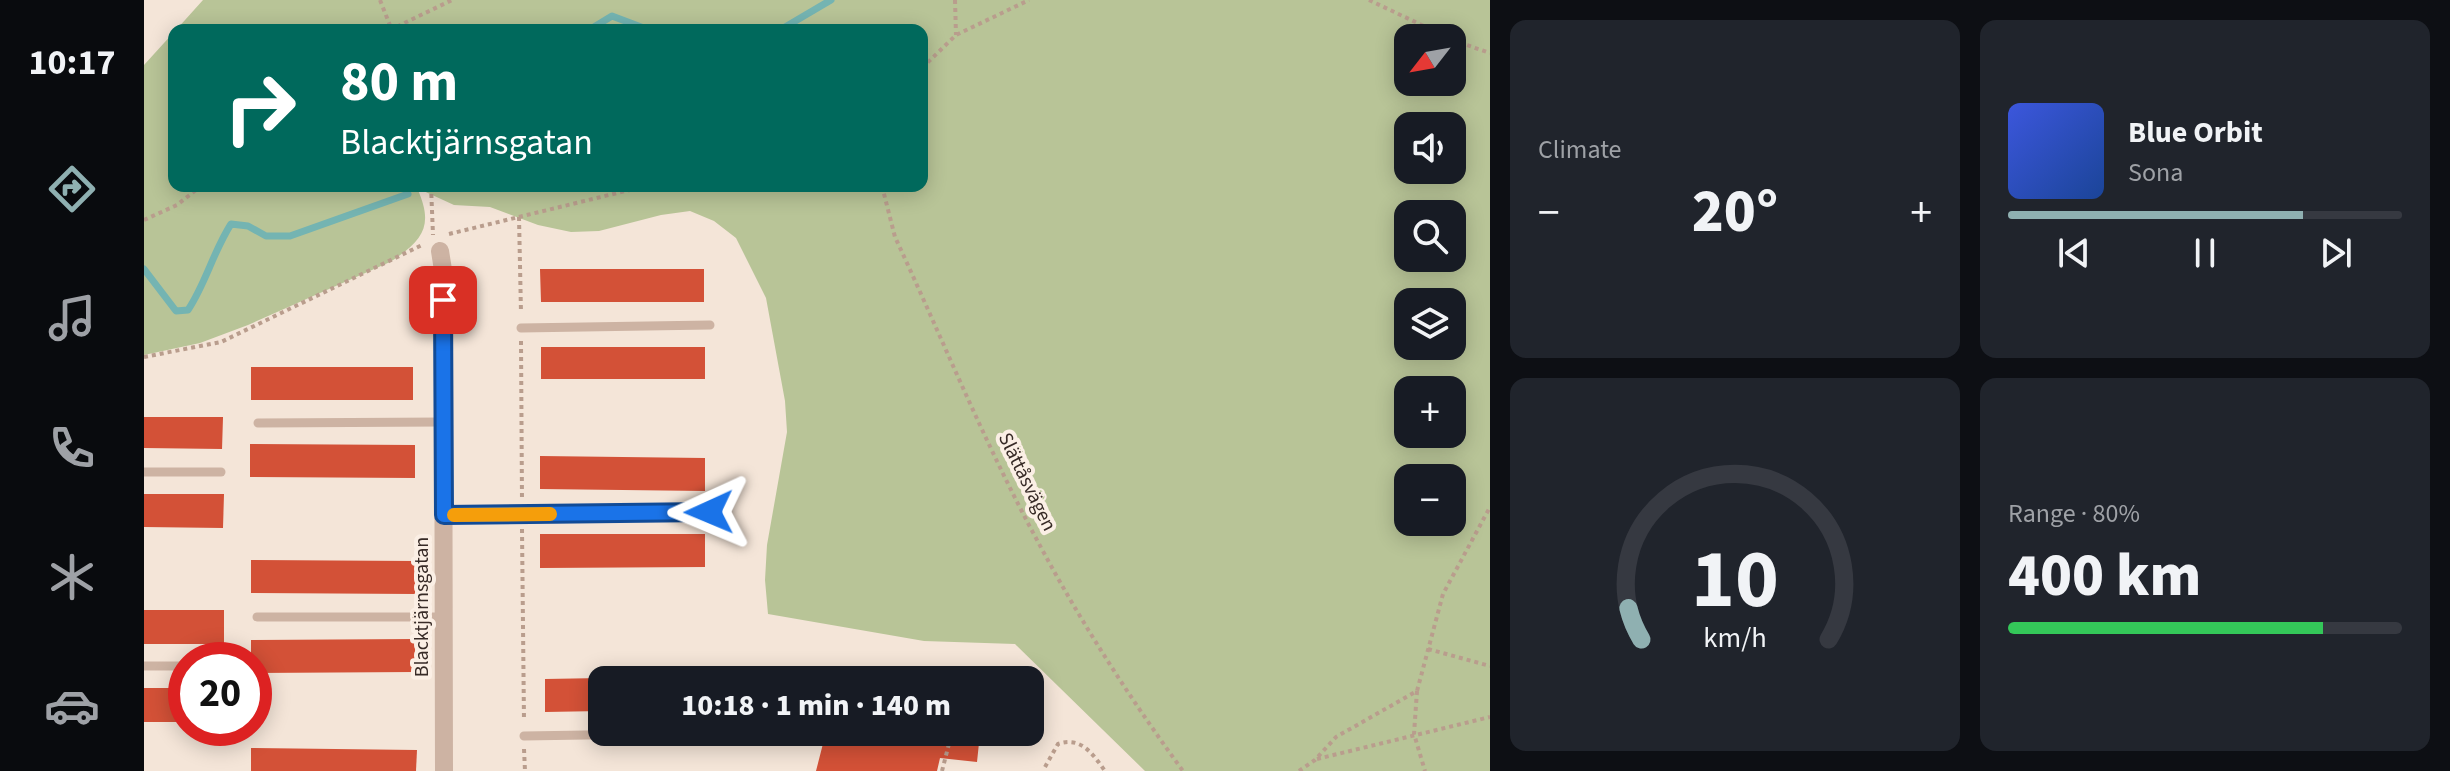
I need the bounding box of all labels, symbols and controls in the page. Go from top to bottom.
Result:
north arrow [1394,24,1466,96]
map controls [1394,24,1466,536]
text: 10:17 [29,37,115,88]
text: 80 m [340,43,458,122]
icon: right [208,56,312,160]
text: Blue Orbit [2128,111,2263,154]
button: sound [1394,112,1466,184]
text: Blacktjärnsgatan [340,117,593,168]
text: Climate [1538,131,1622,168]
text: Sona [2128,154,2183,191]
icon: directions [44,161,100,217]
text: 20° [1692,170,1778,255]
text: − [1538,182,1560,245]
text: + [1910,182,1932,245]
button: search [1394,200,1466,272]
icon: previous [2052,231,2096,275]
icon: pause [2183,231,2227,275]
icon: next [2314,231,2358,275]
pin [409,266,477,334]
icon: arrive [421,278,465,322]
button: layers [1394,288,1466,360]
icon: music [44,290,100,346]
button: + [1394,376,1466,448]
icon: phone [44,420,100,476]
street label: Slättåsvägen [991,428,1063,536]
button: − [1394,464,1466,536]
position arrow [667,470,751,554]
text: Range · 80% [2008,495,2140,532]
text: 10 [1691,521,1779,639]
text: 400 km [2008,534,2201,619]
street label: Blacktjärnsgatan [408,537,436,677]
icon: climate [44,549,100,605]
text: km/h [1703,618,1767,658]
speed limit sign: 20 [168,642,272,746]
icon: car [44,678,100,734]
text: 10:18 · 1 min · 140 m [681,684,951,727]

